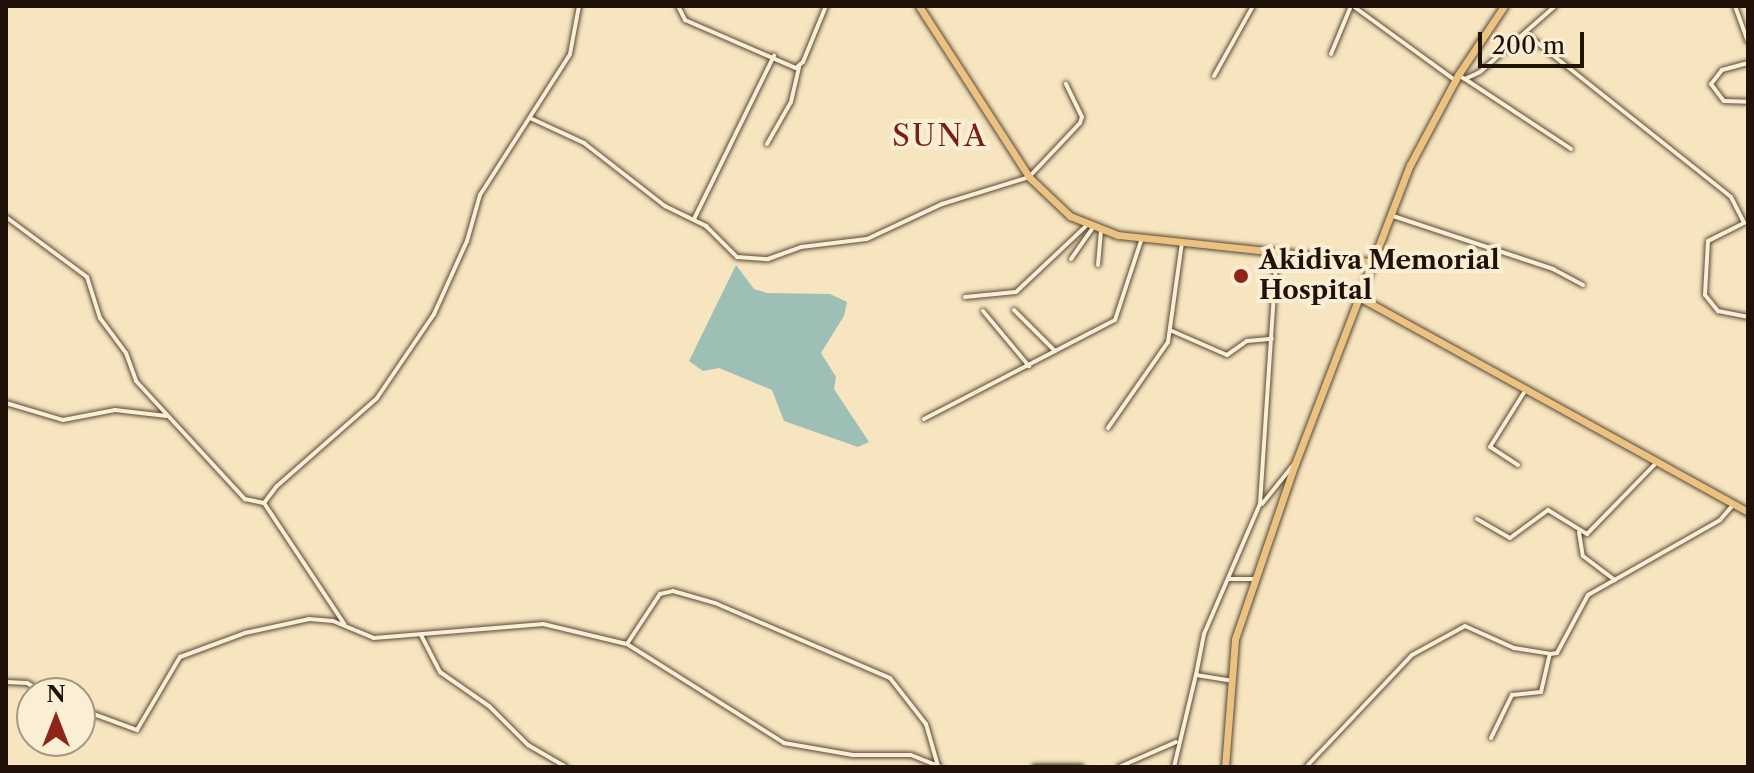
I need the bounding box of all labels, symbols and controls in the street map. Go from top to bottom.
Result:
scale bar [1482,16,1588,66]
text: 200 m [1492,31,1565,60]
district label: SUNA [892,118,988,154]
place label: Akidiva Memorial Hospital [1259,245,1500,306]
marker: Akidiva Memorial Hospital [1230,265,1252,287]
north arrow [16,677,96,757]
text: N [46,681,66,708]

